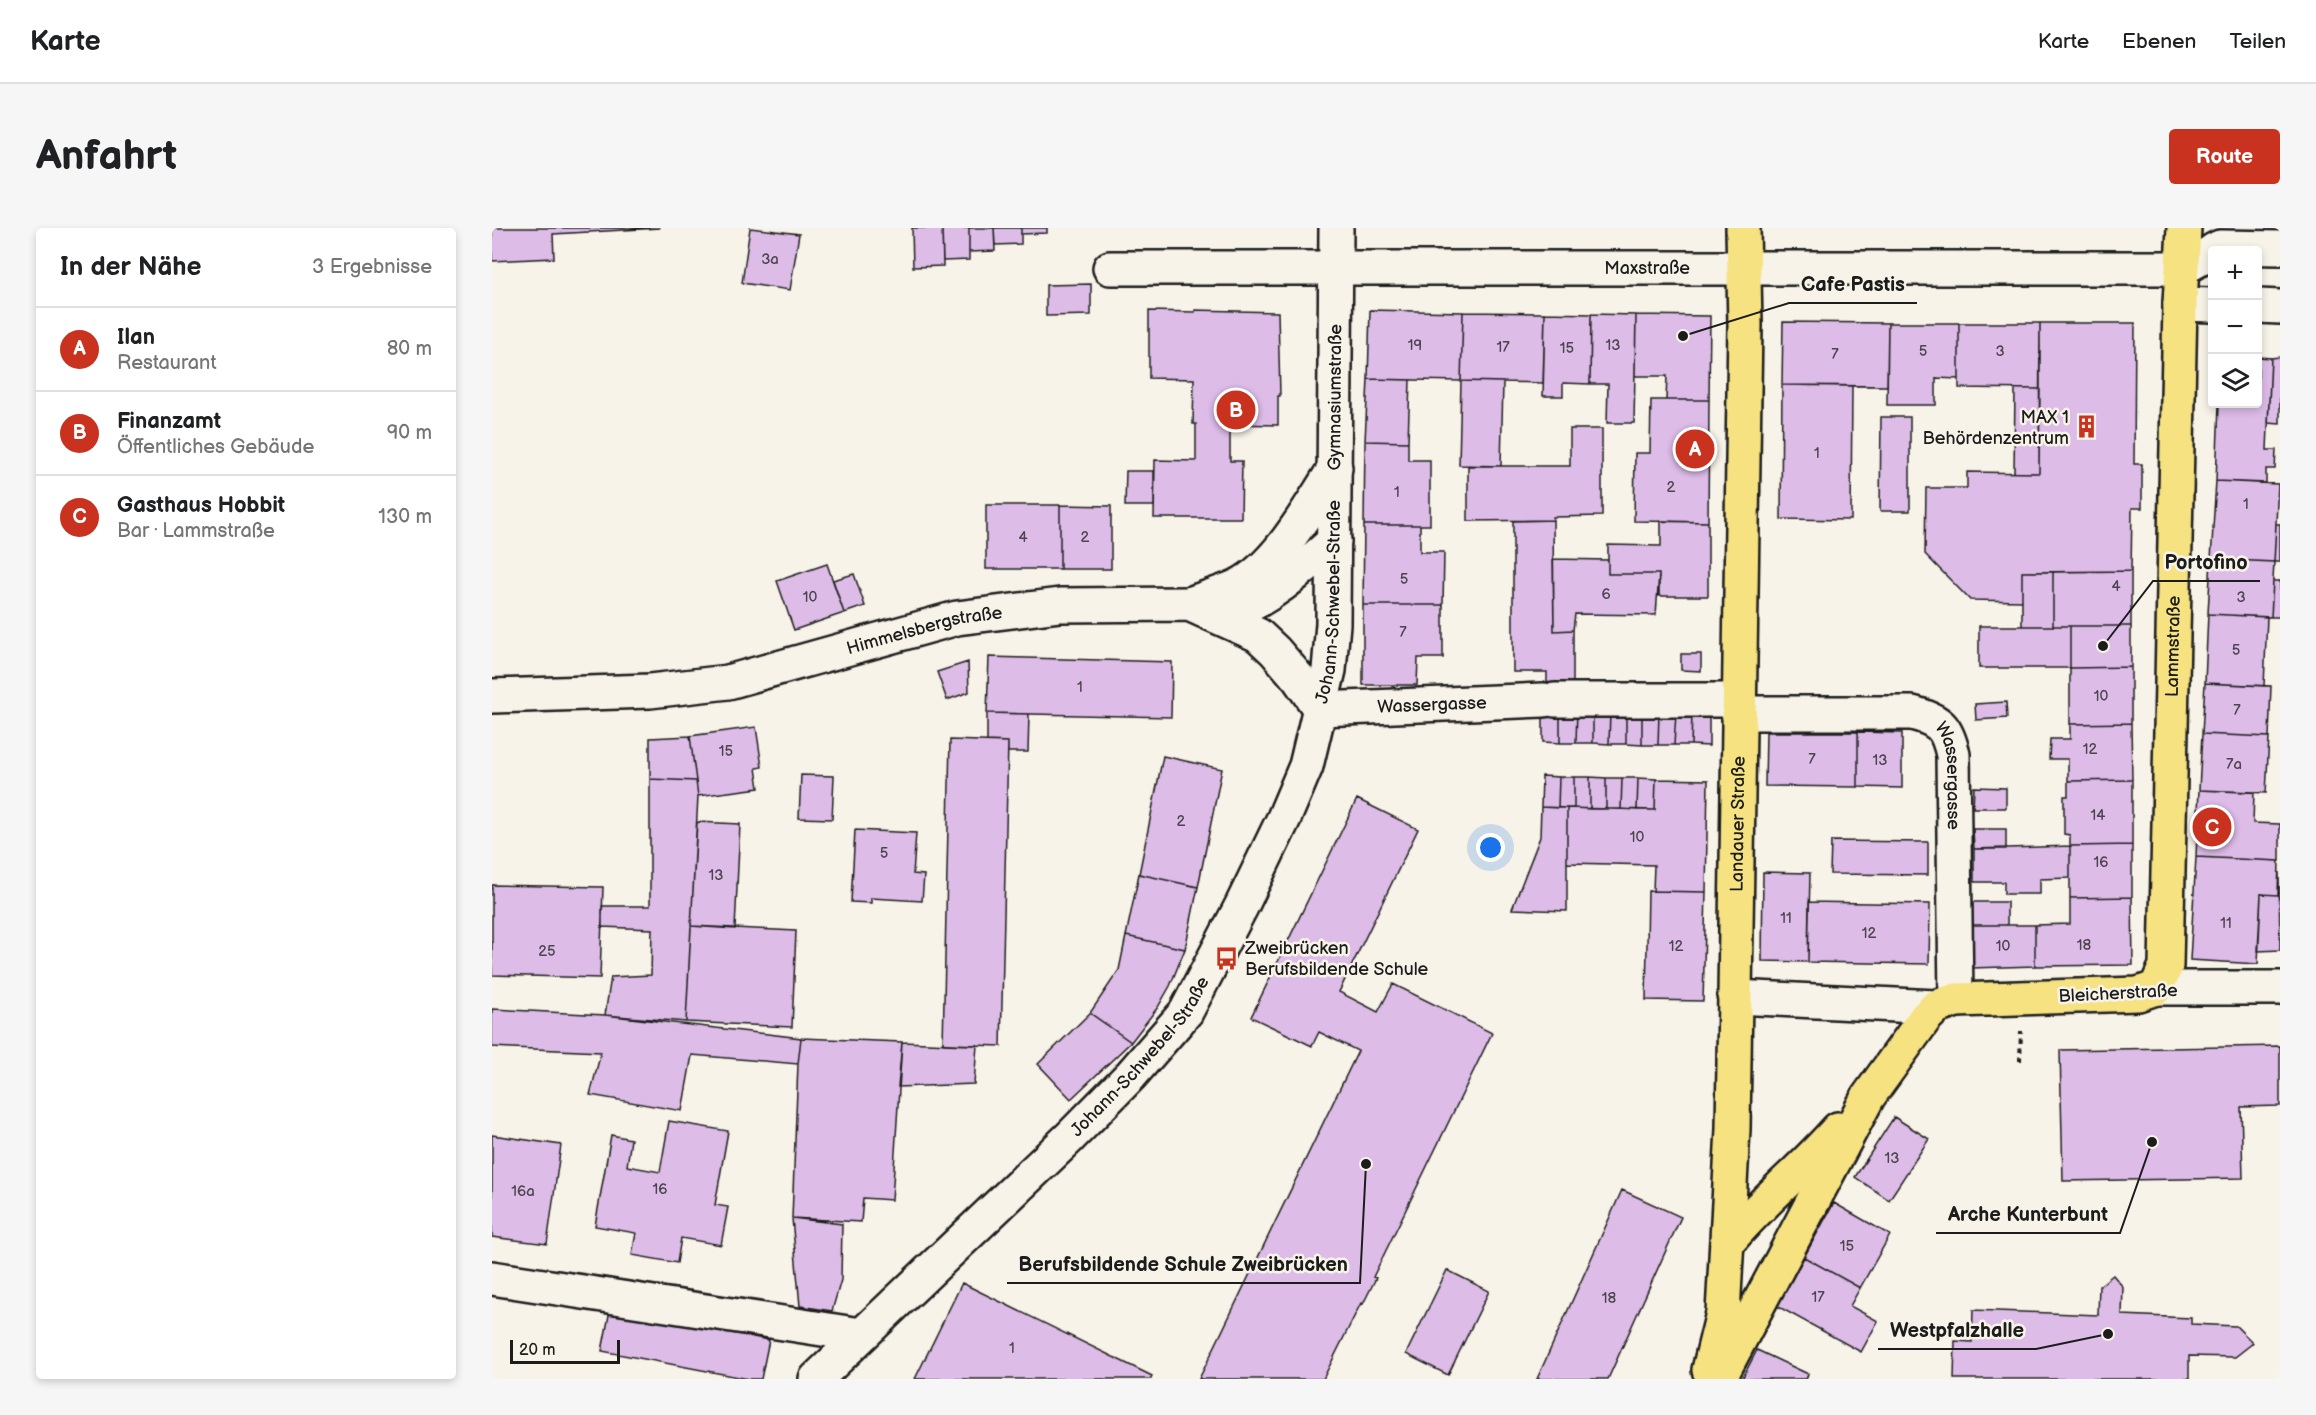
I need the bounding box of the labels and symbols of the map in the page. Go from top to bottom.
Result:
house number: 3a [761,250,779,269]
street label: Maxstraße [1604,258,1690,279]
callout: Cafe Pastis [1789,265,1917,303]
text: Cafe Pastis [1801,273,1905,297]
street label: Gymnasiumstraße [1324,324,1346,470]
house number: 19 [1408,336,1422,355]
house number: 13 [1605,336,1621,355]
house number: 17 [1496,338,1510,357]
house number: 15 [1560,339,1574,358]
house number: 5 [1919,342,1927,361]
house number: 3 [1995,342,2005,361]
house number: 7 [1831,345,1839,364]
pin: B [1216,388,1256,432]
place label: MAX 1 Behördenzentrum [1923,407,2069,449]
building icon: MAX 1 Behördenzentrum [2074,414,2100,440]
pin: A [1676,426,1714,472]
house number: 1 [1814,444,1820,463]
house number: 2 [1667,478,1676,497]
house number: 1 [1394,483,1400,502]
house number: 1 [2243,495,2249,514]
street label: Johann-Schwebel-Straße [1311,500,1345,706]
house number: 4 [1018,528,1028,547]
house number: 2 [1081,528,1090,547]
callout: Portofino [2153,543,2260,581]
text: Portofino [2164,551,2248,575]
house number: 5 [1400,570,1408,589]
house number: 4 [2111,577,2121,596]
house number: 6 [1601,585,1611,604]
house number: 10 [803,588,817,607]
house number: 3 [2236,588,2246,607]
street label: Lammstraße [2162,595,2185,697]
street label: Himmelsbergstraße [844,602,1004,659]
house number: 7 [1399,623,1407,642]
house number: 5 [2232,641,2240,660]
house number: 1 [1077,678,1083,697]
house number: 10 [2094,687,2108,706]
street label: Wassergasse [1377,692,1487,718]
house number: 7 [2233,701,2241,720]
street label: Wassergasse [1930,718,1964,830]
house number: 12 [2083,740,2097,759]
house number: 15 [719,742,733,761]
house number: 7 [1808,750,1816,769]
house number: 13 [1872,751,1888,770]
house number: 7a [2226,755,2242,774]
street label: Landauer Straße [1727,756,1750,892]
pin: C [2192,804,2232,850]
house number: 14 [2091,806,2105,825]
house number: 2 [1177,812,1186,831]
house number: 10 [1630,828,1644,847]
your location [1476,833,1505,862]
house number: 5 [880,844,888,863]
house number: 16 [2094,853,2108,872]
house number: 13 [708,866,724,885]
house number: 11 [1780,909,1792,928]
house number: 11 [2220,914,2232,933]
house number: 12 [1862,924,1876,943]
house number: 18 [2077,936,2092,955]
house number: 12 [1669,937,1683,956]
house number: 10 [1996,937,2010,956]
place label: Zweibrücken Berufsbildende Schule [1244,938,1429,980]
house number: 25 [538,942,556,961]
bus stop icon: Zweibrücken Berufsbildende Schule [1214,945,1240,971]
street label: Johann-Schwebel-Straße [1066,973,1214,1141]
street label: Bleicherstraße [2058,980,2178,1007]
house number: 13 [1884,1149,1900,1168]
house number: 16 [653,1180,667,1199]
house number: 16a [511,1182,535,1201]
callout: Arche Kunterbunt [1936,1195,2120,1233]
text: Arche Kunterbunt [1947,1203,2108,1227]
house number: 15 [1840,1237,1854,1256]
callout: Berufsbildende Schule Zweibrücken [1007,1245,1360,1283]
text: Berufsbildende Schule Zweibrücken [1018,1253,1348,1277]
house number: 17 [1811,1288,1825,1307]
house number: 18 [1602,1289,1617,1308]
callout: Westpfalzhalle [1878,1311,2036,1349]
text: Westpfalzhalle [1890,1319,2024,1343]
scale bar [510,1337,620,1364]
house number: 1 [1009,1339,1015,1358]

